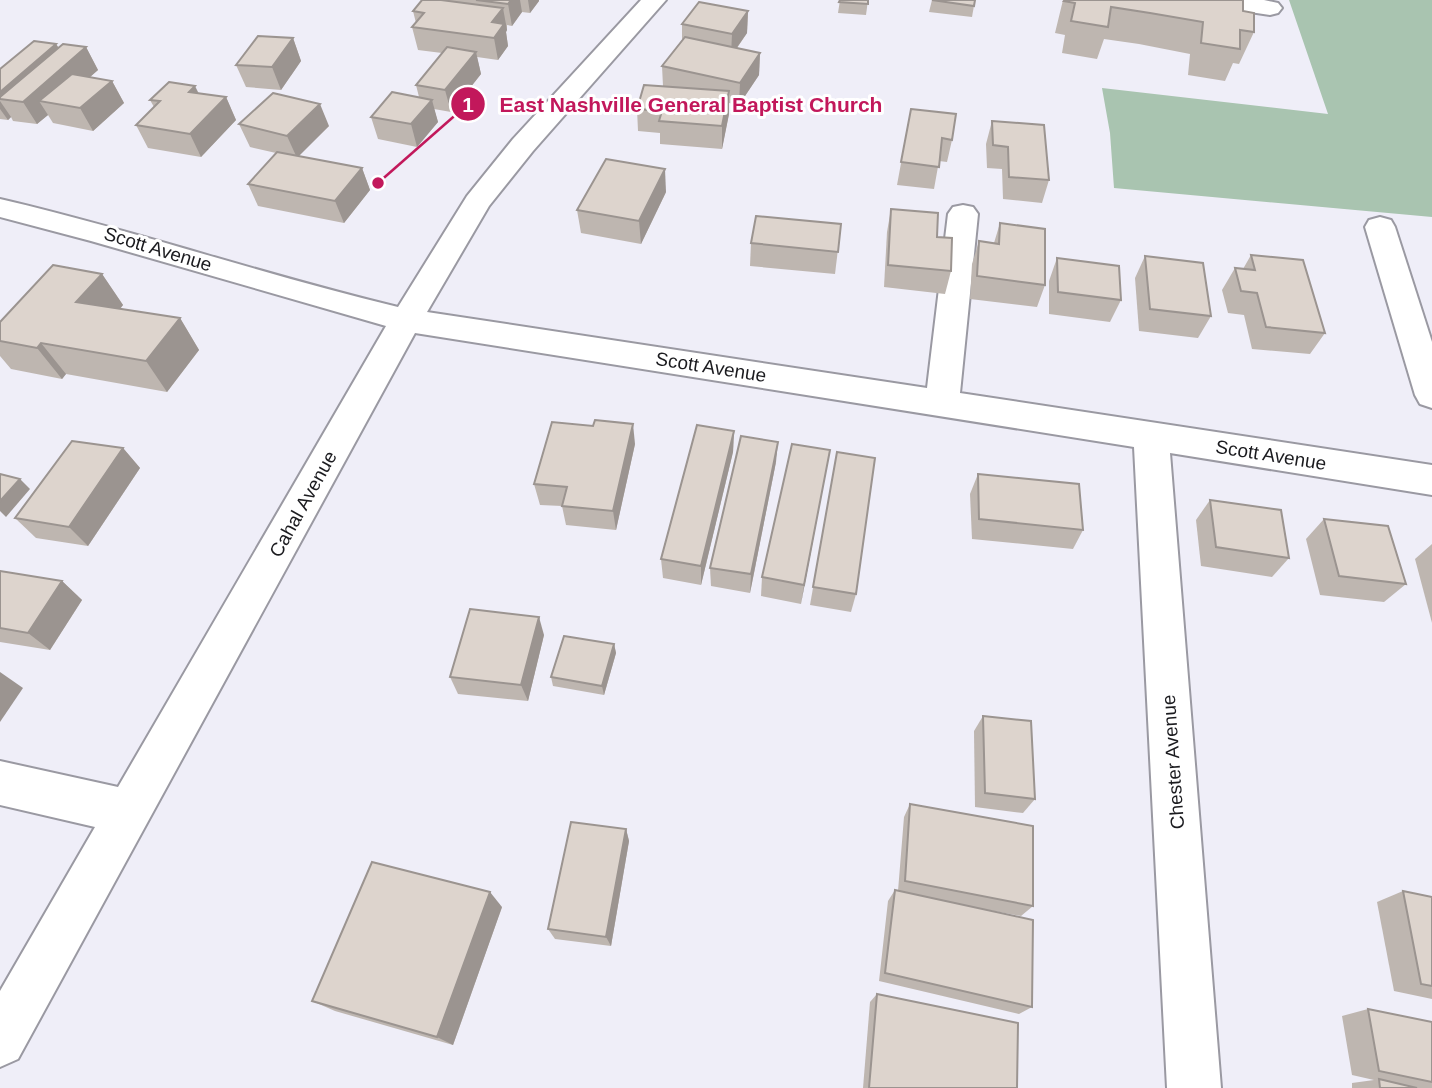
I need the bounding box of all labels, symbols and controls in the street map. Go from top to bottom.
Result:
callout: East Nashville General Baptist Church [451,83,897,125]
text: 1 [462,93,474,116]
text: East Nashville General Baptist Church [500,93,882,116]
street label: Scott Avenue [102,223,214,275]
street label: Scott Avenue [654,348,768,386]
street label: Scott Avenue [1214,436,1328,474]
street label: Cahal Avenue [265,447,341,561]
street label: Chester Avenue [1158,694,1188,830]

